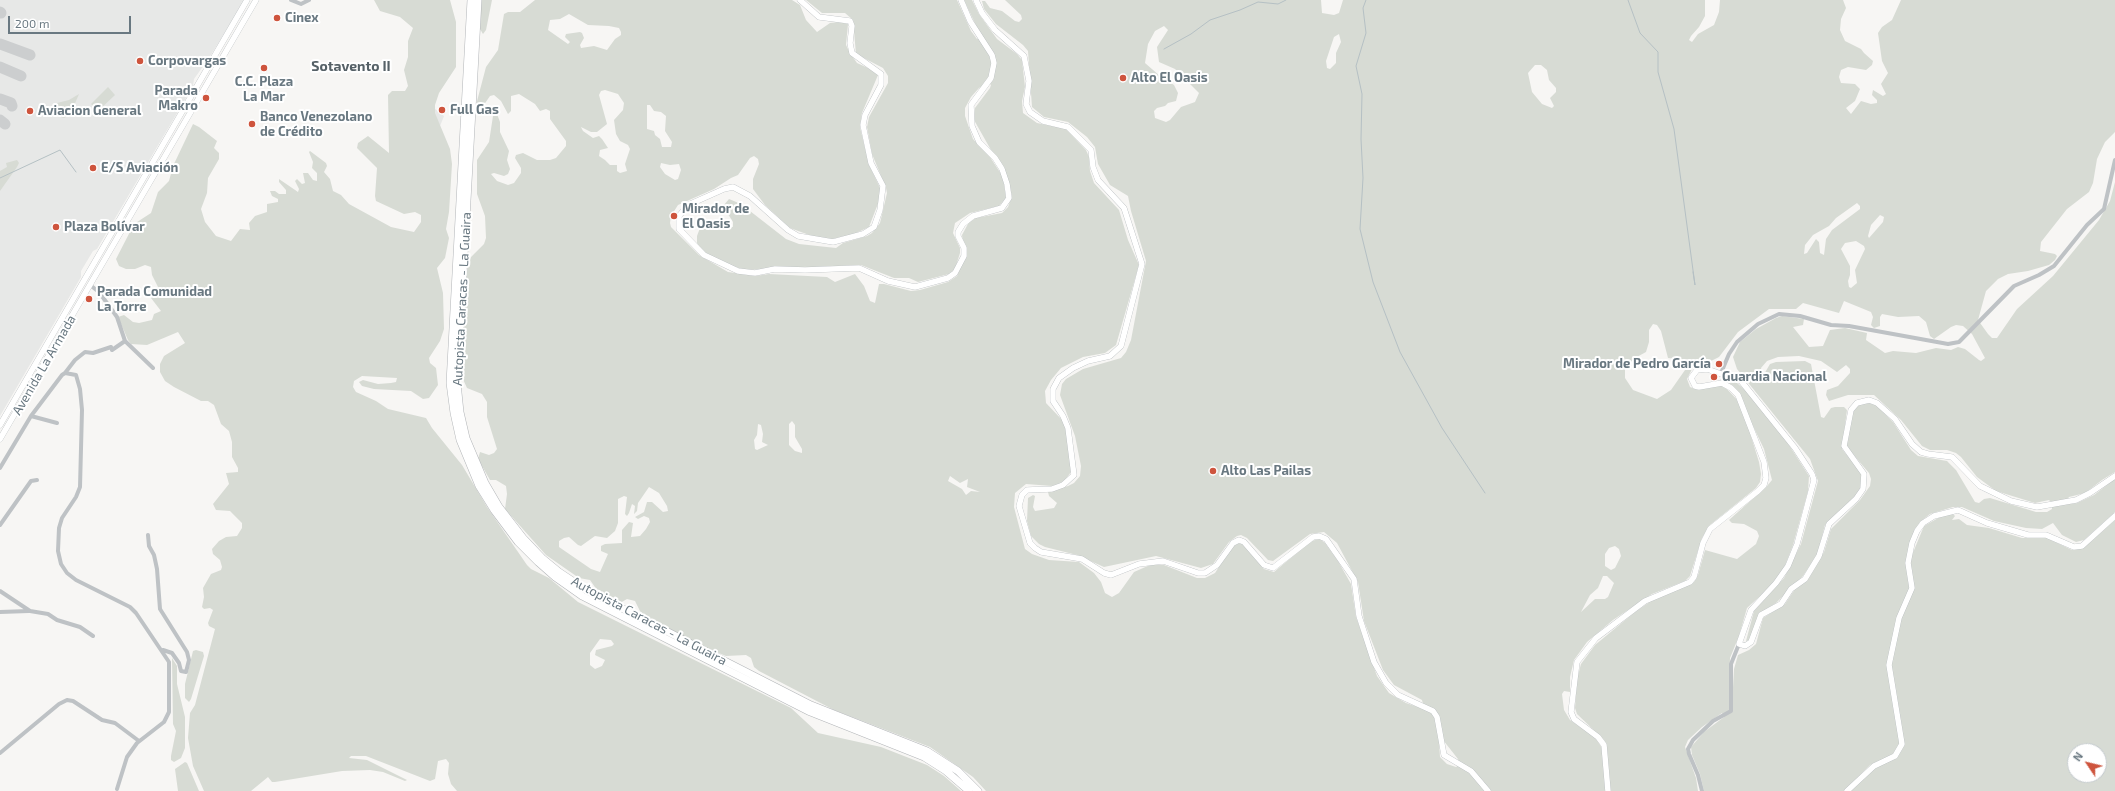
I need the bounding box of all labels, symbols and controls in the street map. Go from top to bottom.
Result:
scale bar [10,8,133,34]
place label: Cinex [285,10,319,26]
marker: Cinex [272,13,282,23]
text: 200 m [15,16,49,30]
place label: Corpovargas [148,53,226,69]
marker: Corpovargas [135,56,145,66]
district label: Sotavento II [311,58,391,74]
marker: C.C. Plaza La Mar [259,63,269,73]
place label: Alto El Oasis [1131,70,1208,86]
marker: Alto El Oasis [1118,73,1128,83]
place label: C.C. Plaza La Mar [235,74,293,105]
place label: Parada Makro [155,83,198,114]
marker: Parada Makro [201,93,211,103]
place label: Full Gas [450,102,499,118]
place label: Aviacion General [38,103,141,119]
marker: Full Gas [437,105,447,115]
marker: Aviacion General [25,106,35,116]
place label: Banco Venezolano de Crédito [260,109,372,140]
marker: Banco Venezolano de Crédito [247,119,257,129]
place label: E/S Aviación [101,160,178,176]
marker: E/S Aviación [88,163,98,173]
place label: Mirador de El Oasis [682,201,749,232]
marker: Mirador de El Oasis [669,211,679,221]
street label: Autopista Caracas - La Guaira [450,212,474,386]
place label: Plaza Bolívar [64,219,145,235]
marker: Plaza Bolívar [51,222,61,232]
place label: Parada Comunidad La Torre [97,284,212,315]
marker: Parada Comunidad La Torre [84,294,94,304]
street label: Avenida La Armada [9,312,79,418]
place label: Mirador de Pedro García [1563,356,1711,372]
marker: Mirador de Pedro García [1714,359,1724,369]
place label: Guardia Nacional [1722,369,1827,385]
marker: Guardia Nacional [1709,372,1719,382]
place label: Alto Las Pailas [1221,463,1311,479]
marker: Alto Las Pailas [1208,466,1218,476]
street label: Autopista Caracas - La Guaira [569,573,729,669]
north arrow [2067,743,2107,783]
text: N [2070,749,2085,763]

